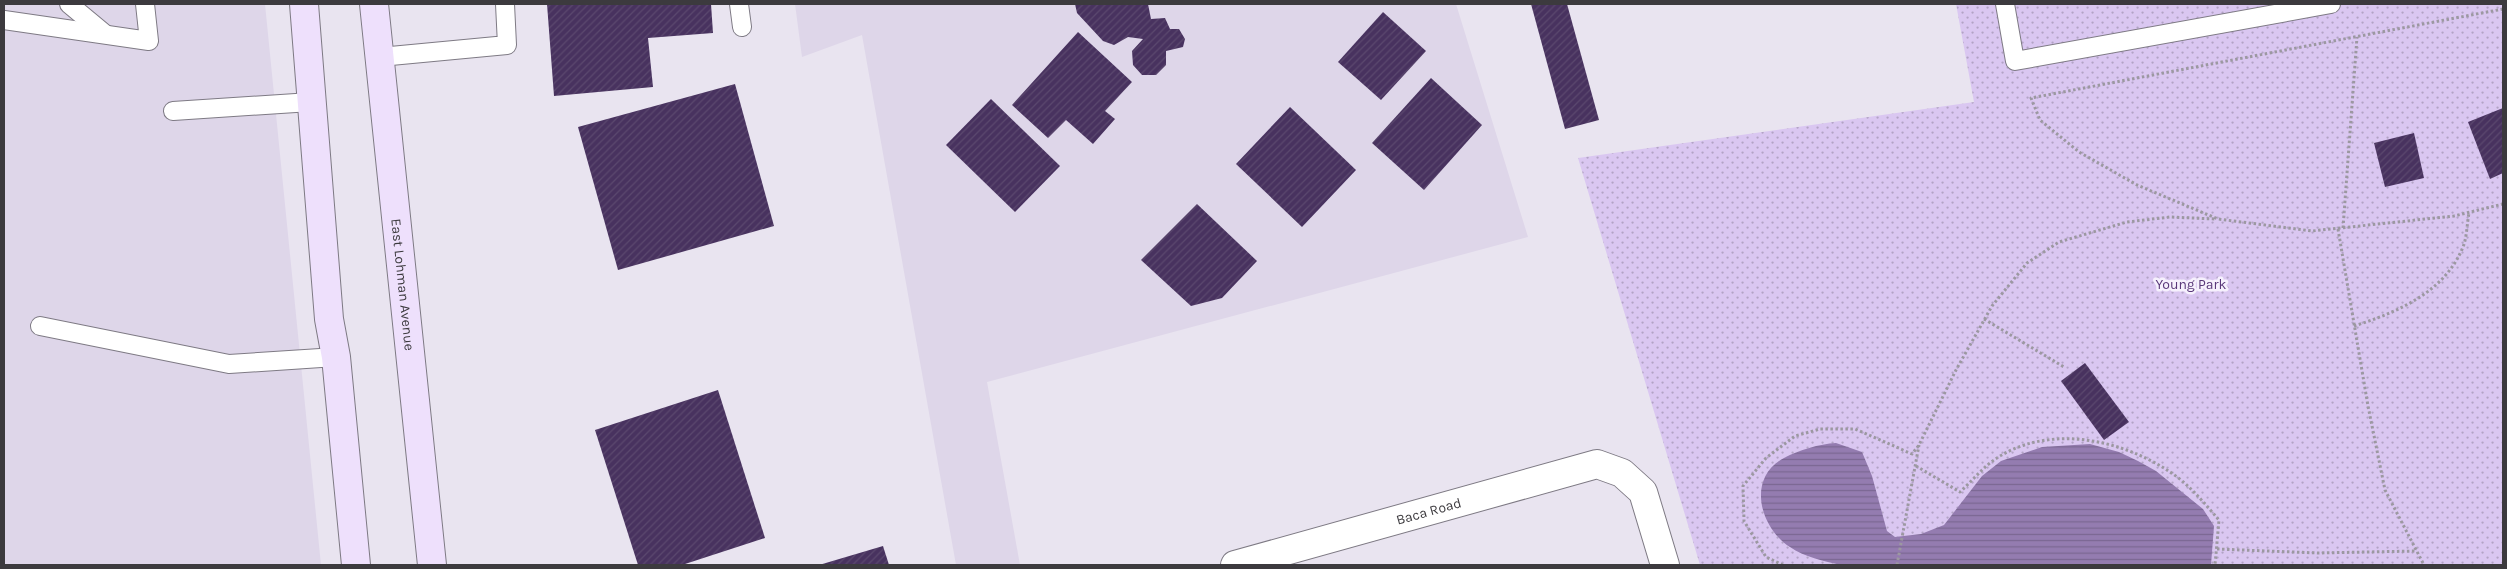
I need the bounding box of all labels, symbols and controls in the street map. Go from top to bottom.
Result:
street label: East Lohman Avenue [388,218,418,352]
park label: Young Park [2156,276,2227,293]
street label: Baca Road [1394,494,1463,528]

